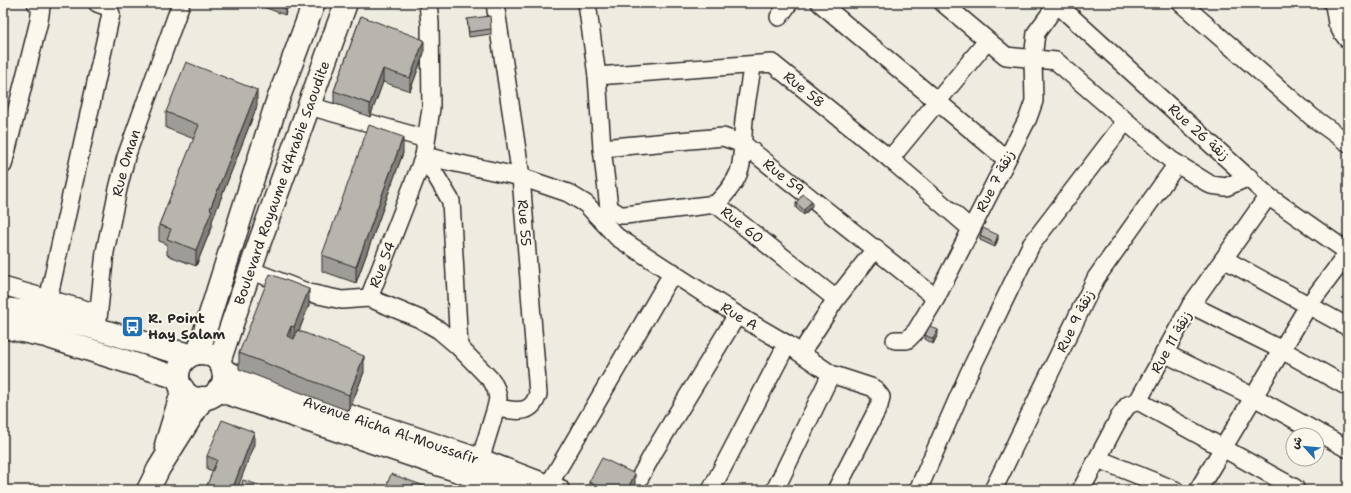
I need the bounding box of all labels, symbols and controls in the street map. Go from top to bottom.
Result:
street label: Boulevard Royaume d'Arabie Saoudite [230,58,333,307]
street label: Rue 58 [780,67,829,111]
street label: Rue 26 زنقة [1164,100,1234,164]
street label: Rue Oman [108,126,144,198]
street label: Rue 7 زنقة [972,147,1018,215]
street label: Rue 59 [760,155,808,199]
street label: Rue 55 [514,199,535,247]
street label: Rue 60 [717,202,767,247]
street label: Rue 54 [365,239,399,290]
street label: Rue 9 زنقة [1052,287,1098,355]
street label: Rue A [717,298,761,334]
street label: Rue 11 زنقة [1146,307,1196,377]
place label: R. Point Hay Salam [148,309,226,343]
bus stop icon: R. Point Hay Salam [119,313,145,339]
street label: Avenue Aicha Al-Moussafir [301,392,481,468]
north arrow [1285,427,1325,467]
text: ش [1287,434,1306,451]

